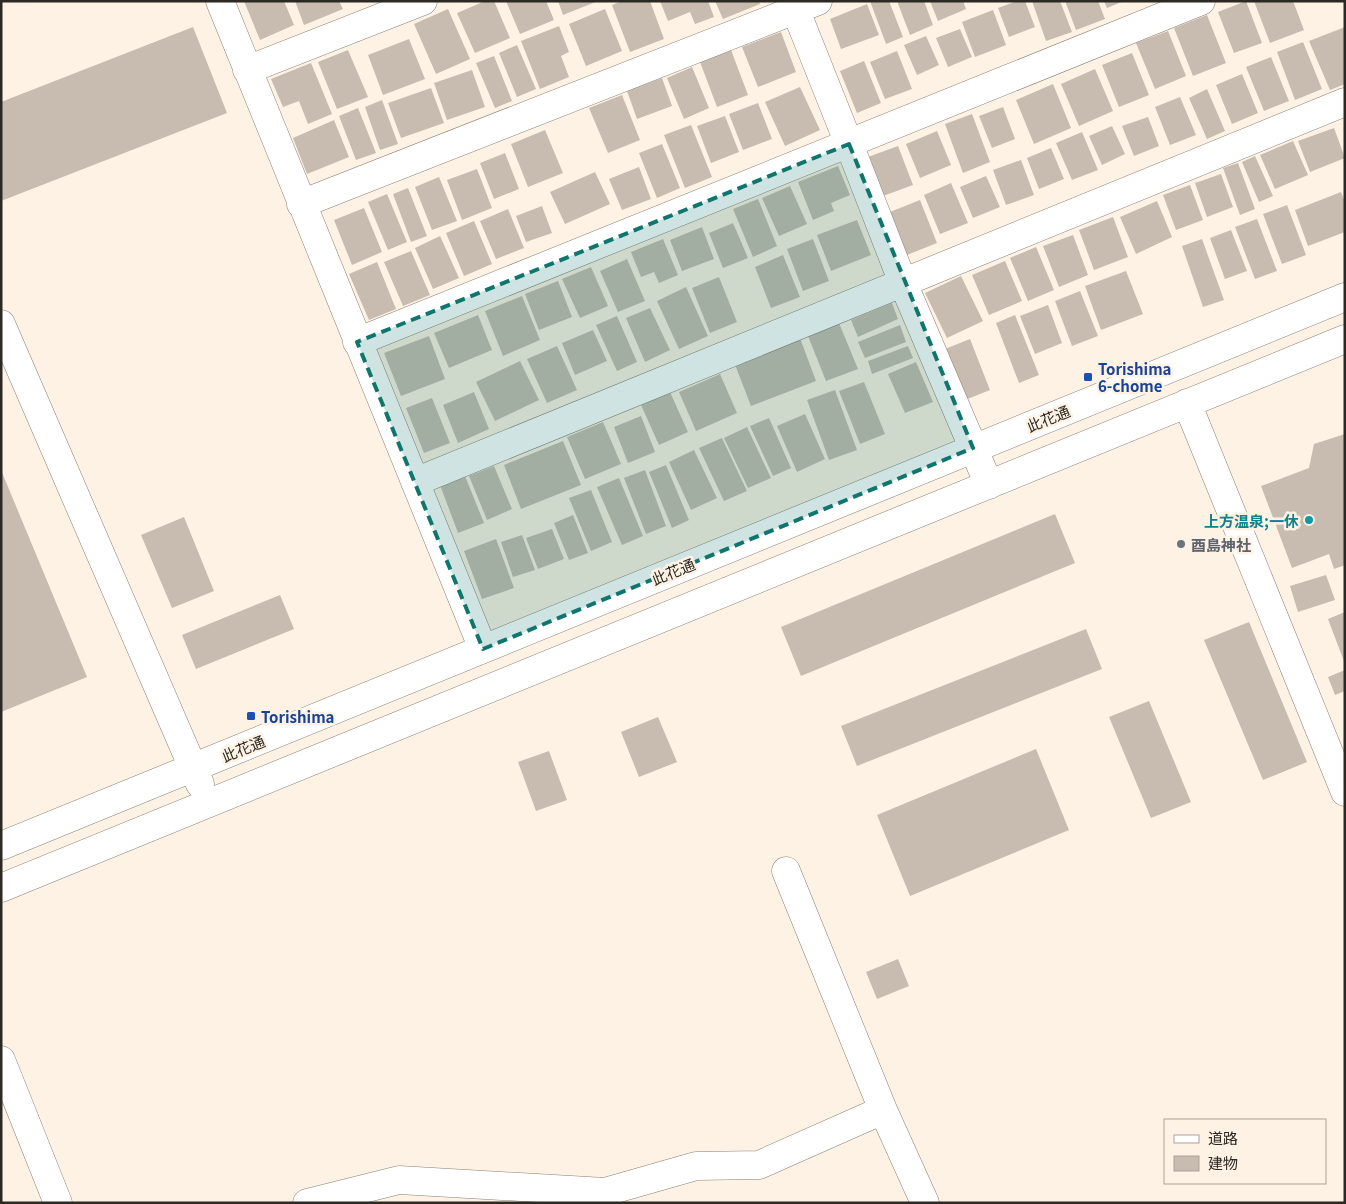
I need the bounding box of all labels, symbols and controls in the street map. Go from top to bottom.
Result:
place label: Torishima 6-chome [1098,358,1171,396]
marker: Torishima 6-chome [1082,371,1094,383]
street label: 此花通 [1023,400,1073,436]
place label: 上方温泉;一休 [1204,510,1299,531]
marker: 上方温泉;一休 [1303,514,1315,526]
place label: 酉島神社 [1191,534,1251,555]
marker: 酉島神社 [1175,538,1187,550]
street label: 此花通 [648,553,698,589]
place label: Torishima [261,706,334,727]
marker: Torishima [245,710,257,722]
street label: 此花通 [218,730,268,766]
legend [1164,1119,1326,1184]
text: 道路 [1208,1127,1238,1148]
text: 建物 [1208,1152,1238,1173]

